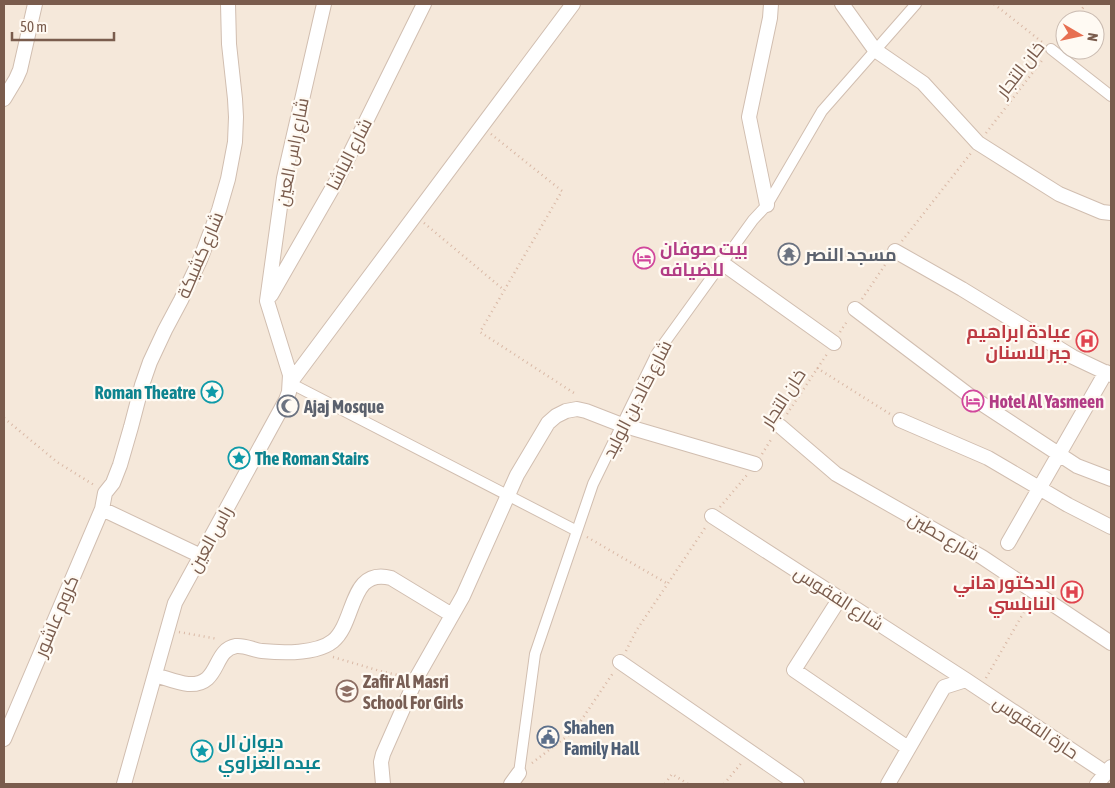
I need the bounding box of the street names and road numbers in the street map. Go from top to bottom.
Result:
street label: خان التجار [991,37,1049,103]
street label: شارع راس العين [271,96,315,209]
street label: شارع الباشا [322,115,378,194]
street label: شارع كشيكة [172,209,229,302]
street label: شارع خالد بن الوليد [598,336,678,462]
street label: خان التجار [756,365,811,433]
street label: راس العين [183,502,238,576]
street label: شارع حطين [904,507,983,566]
street label: شارع الفقوس [789,561,888,636]
street label: كروم عاشور [29,572,84,661]
street label: حارة الفقوس [989,691,1083,764]

